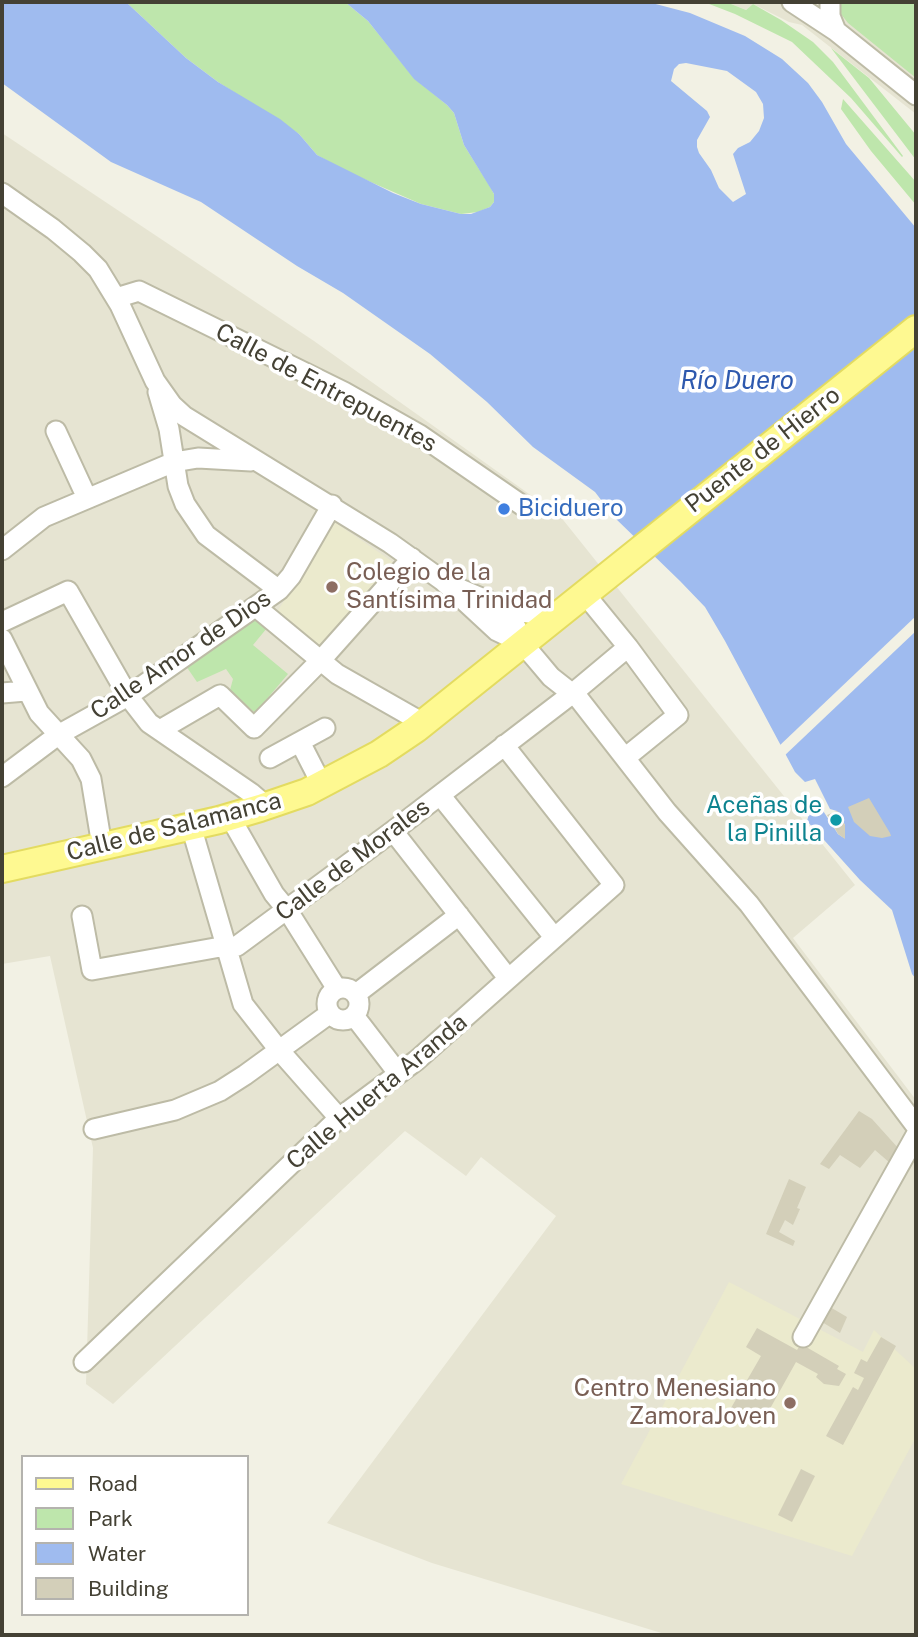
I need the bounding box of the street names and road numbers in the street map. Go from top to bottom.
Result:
street label: Calle de Entrepuentes [211,317,441,459]
street label: Puente de Hierro [680,381,846,519]
street label: Calle Amor de Dios [85,584,277,726]
street label: Calle de Salamanca [64,786,284,868]
street label: Calle de Morales [270,793,436,927]
street label: Calle Huerta Aranda [281,1008,473,1176]

